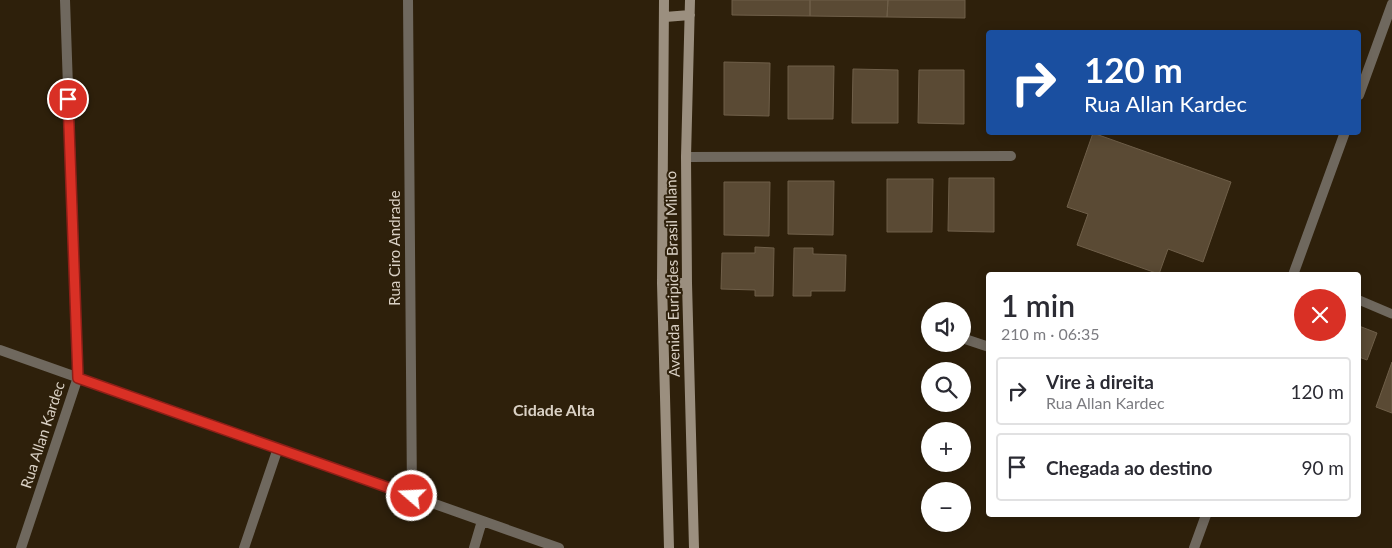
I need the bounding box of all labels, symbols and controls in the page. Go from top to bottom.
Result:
text: 120 m [1084,48,1183,90]
icon: right [1001,50,1066,115]
pin [47,78,89,120]
icon: arrive [54,85,82,113]
text: Rua Allan Kardec [1084,90,1247,117]
street label: Avenida Euripides Brasil Milano [661,171,683,377]
street label: Rua Ciro Andrade [385,190,403,306]
text: 1 min [1001,287,1075,323]
button: close [1294,289,1346,341]
map controls [921,302,971,532]
button: sound [921,302,971,352]
text: 210 m · 06:35 [1001,324,1100,343]
button: search [921,362,971,412]
text: Vire à direita [1046,370,1154,393]
icon: right [1003,377,1031,405]
street label: Rua Allan Kardec [16,379,68,490]
text: 120 m [1290,380,1344,403]
text: Rua Allan Kardec [1046,393,1165,412]
district label: Cidade Alta [513,400,595,419]
button: + [921,422,971,472]
icon: arrive [1003,453,1031,481]
text: Chegada ao destino [1046,456,1212,479]
text: 90 m [1301,456,1344,479]
position arrow [385,469,437,521]
button: − [921,482,971,532]

